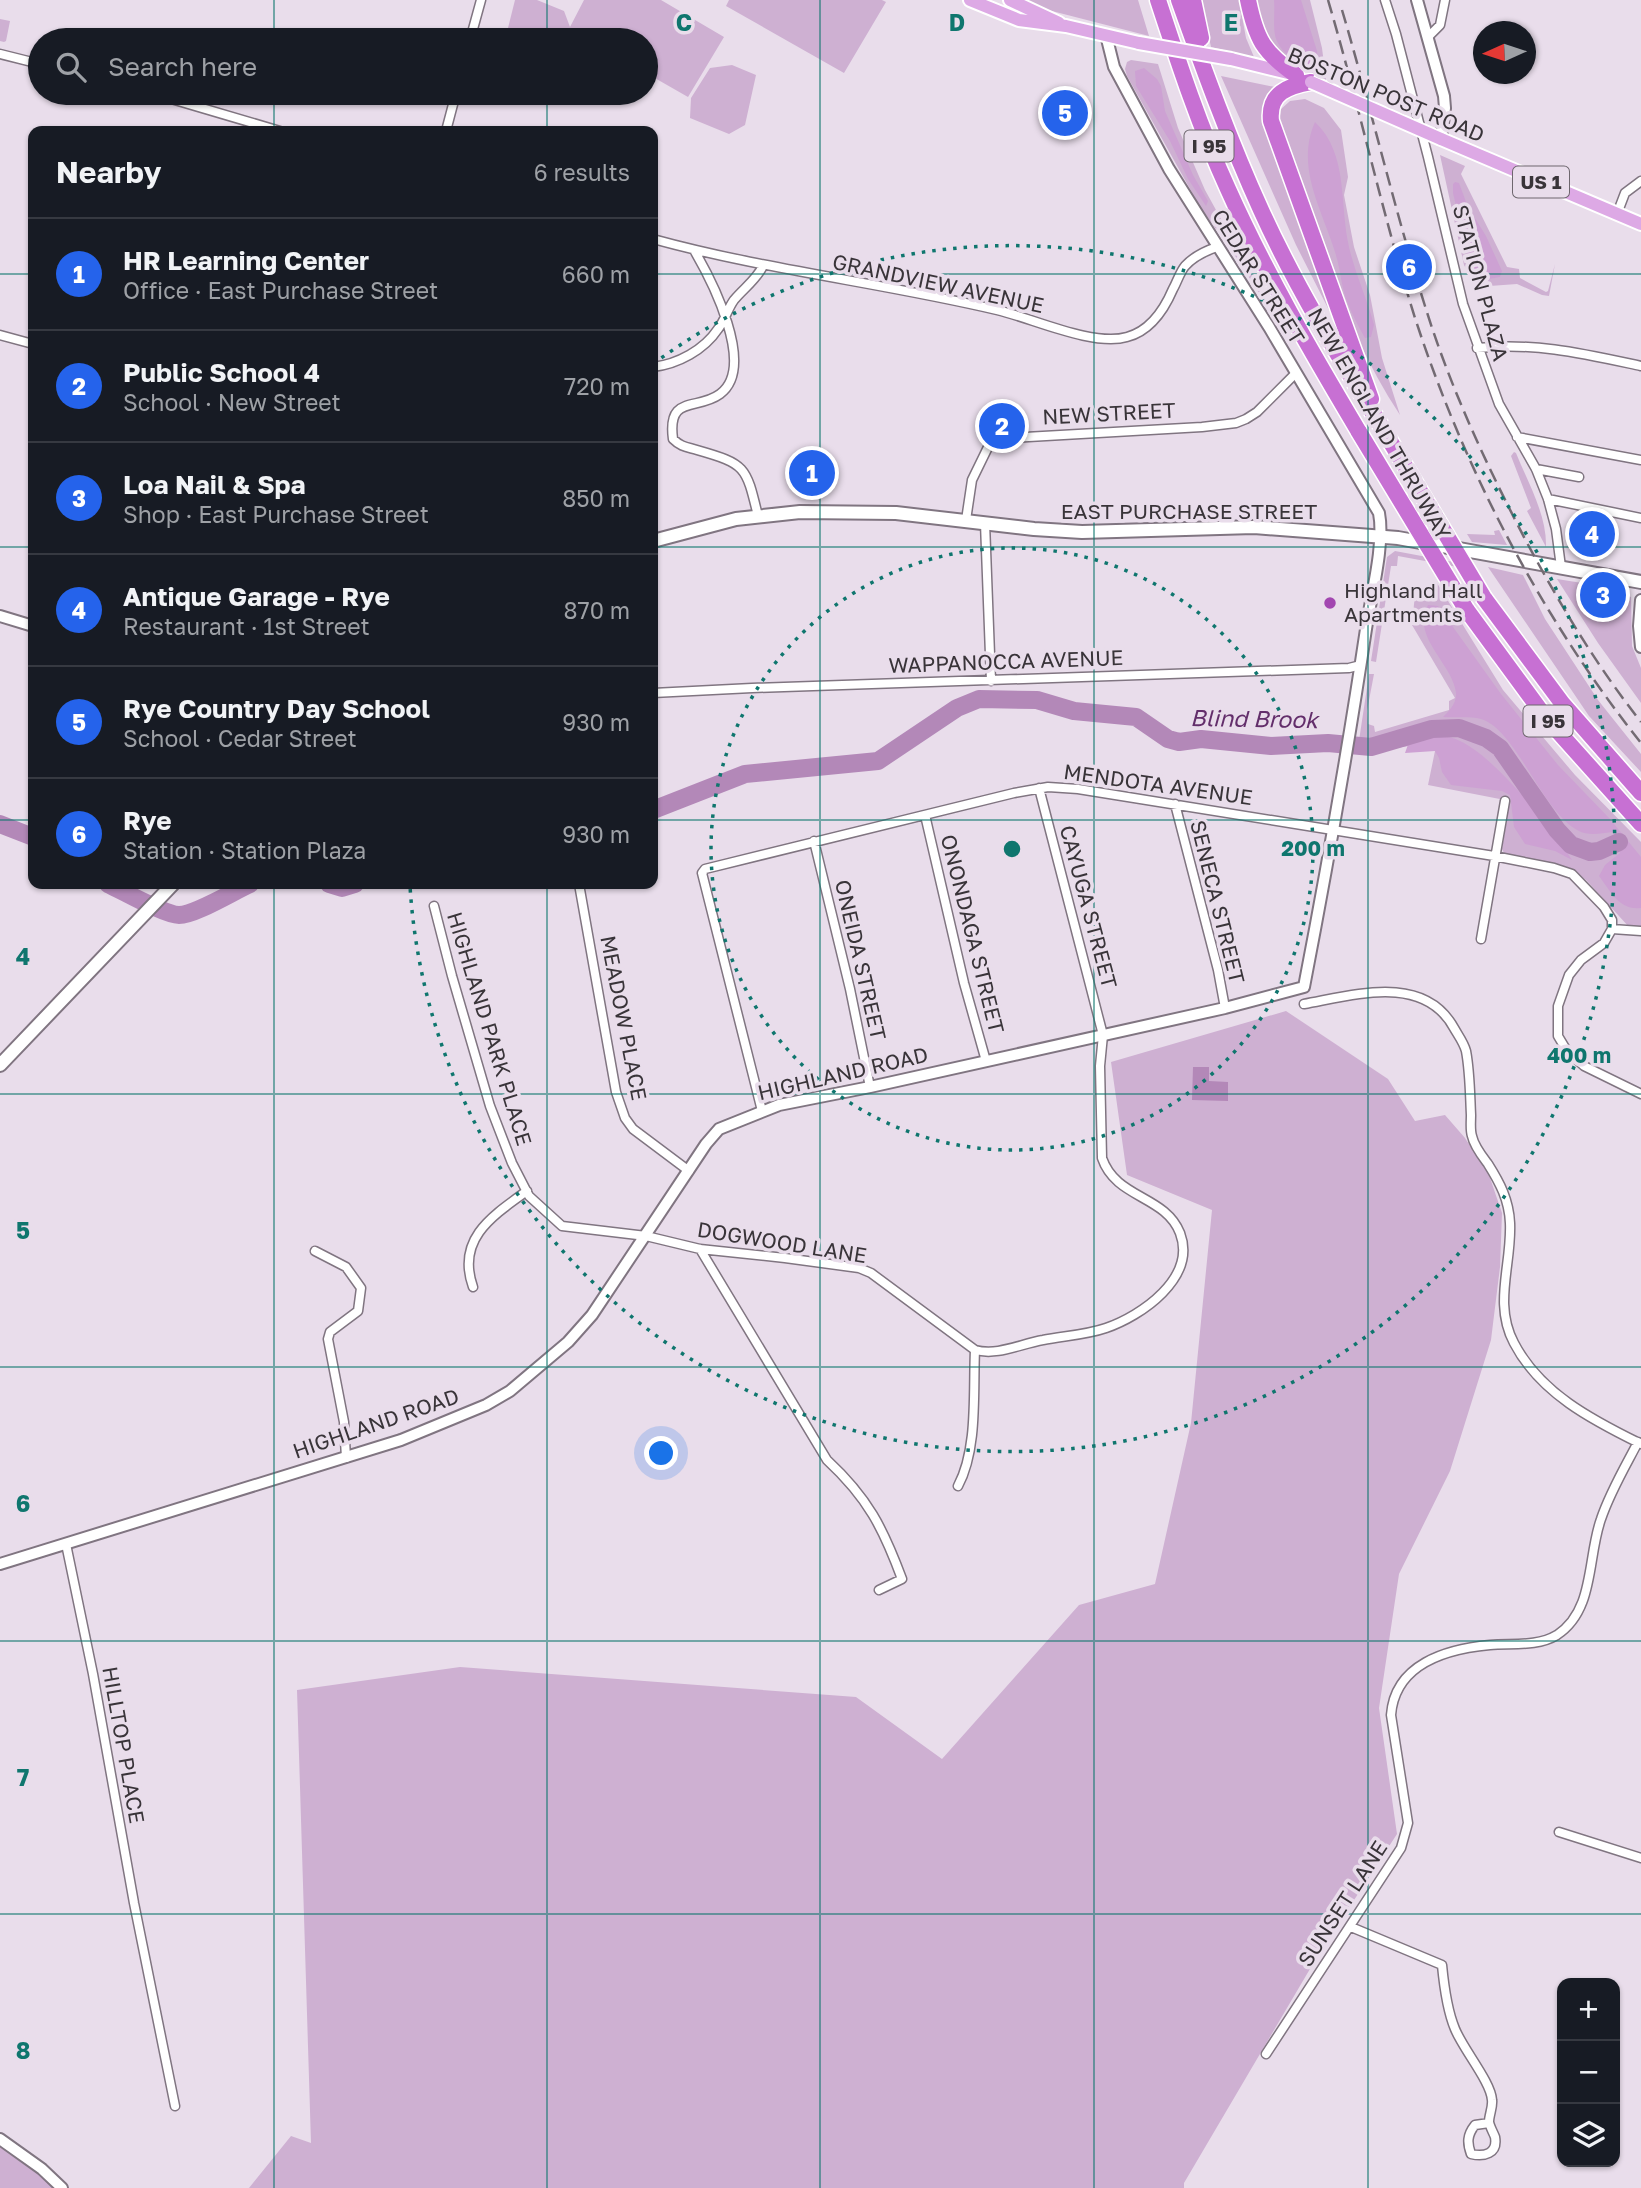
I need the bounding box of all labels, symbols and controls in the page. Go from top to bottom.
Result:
text: C [676,8,692,36]
text: D [949,8,965,36]
text: E [1224,8,1238,36]
north arrow [1473,21,1536,84]
search box [28,28,658,105]
street label: BOSTON POST ROAD [1284,41,1489,147]
icon: search [52,48,90,86]
text: Search here [108,51,257,82]
pin: 5 [1042,87,1088,139]
road number: I 95 [1184,130,1234,162]
text: Nearby [56,154,161,190]
text: 6 results [534,158,630,186]
road number: US 1 [1513,166,1569,198]
street label: STATION PLAZA [1448,202,1514,364]
street label: CEDAR STREET [1207,204,1311,349]
pin: 6 [1386,241,1432,293]
text: HR Learning Center [123,245,369,276]
street label: GRANDVIEW AVENUE [830,248,1046,318]
text: 1 [73,260,85,288]
text: 660 m [562,260,630,288]
text: Office · East Purchase Street [123,276,438,304]
street label: NEW ENGLAND THRUWAY [1303,303,1457,544]
text: Public School 4 [123,357,320,388]
text: 2 [72,372,86,400]
text: 720 m [564,372,630,400]
text: School · New Street [123,388,341,416]
street label: NEW STREET [1042,397,1176,429]
pin: 2 [979,400,1025,452]
pin: 1 [789,447,835,499]
text: Loa Nail & Spa [123,469,306,500]
text: 3 [72,484,86,512]
text: 850 m [562,484,630,512]
street label: EAST PURCHASE STREET [1061,498,1317,524]
text: Shop · East Purchase Street [123,500,429,528]
pin: 4 [1569,508,1615,560]
pin: 3 [1580,569,1626,621]
place label: Highland Hall Apartments [1344,577,1482,627]
text: Antique Garage - Rye [123,581,390,612]
marker: Highland Hall Apartments [1322,595,1338,611]
text: 4 [72,596,86,624]
text: 870 m [563,596,630,624]
text: Restaurant · 1st Street [123,612,370,640]
street label: WAPPANOCCA AVENUE [888,644,1124,678]
text: Rye Country Day School [123,693,430,724]
water label: Blind Brook [1190,703,1320,733]
road number: I 95 [1524,706,1572,736]
text: 5 [72,708,86,736]
text: 930 m [562,708,630,736]
text: School · Cedar Street [123,724,357,752]
street label: MENDOTA AVENUE [1062,758,1254,810]
text: Rye [123,805,172,836]
street label: SENECA STREET [1185,817,1251,986]
text: 6 [72,820,86,848]
text: 930 m [562,820,630,848]
street label: CAYUGA STREET [1055,822,1123,991]
street label: ONONDAGA STREET [936,832,1010,1036]
text: 200 m [1281,835,1345,861]
text: Station · Station Plaza [123,836,366,864]
centre of rings [1000,837,1024,861]
street label: ONEIDA STREET [830,877,892,1043]
street label: HIGHLAND PARK PLACE [442,909,538,1149]
street label: MEADOW PLACE [595,933,653,1102]
text: 4 [16,942,30,970]
street label: HIGHLAND ROAD [755,1041,931,1105]
text: 400 m [1547,1042,1611,1068]
text: 5 [16,1216,30,1244]
street label: DOGWOOD LANE [696,1216,869,1268]
street label: HIGHLAND ROAD [289,1382,462,1464]
your location [644,1436,678,1470]
text: 6 [16,1489,30,1517]
street label: HILLTOP PLACE [97,1664,151,1825]
text: 7 [17,1763,29,1791]
street label: SUNSET LANE [1292,1836,1393,1971]
map controls [1557,1978,1620,2167]
button: + [1557,1978,1620,2041]
text: 8 [16,2036,30,2064]
button: − [1557,2041,1620,2104]
button: layers [1557,2104,1620,2167]

